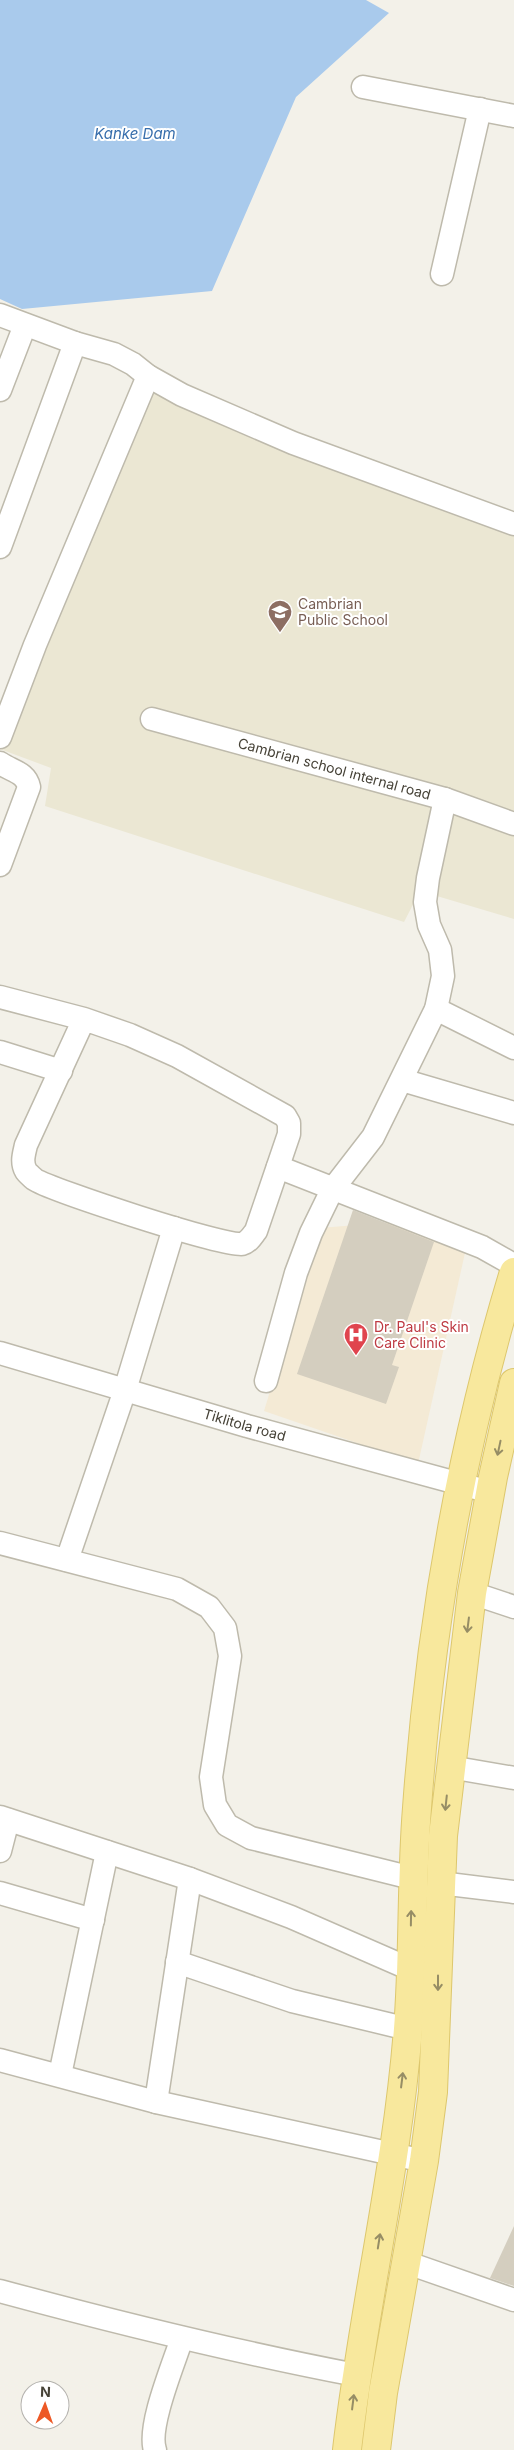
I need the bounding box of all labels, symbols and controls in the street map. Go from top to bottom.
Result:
water label: Kanke Dam [94,124,176,143]
place label: Cambrian Public School [298,595,388,628]
school or university icon: Cambrian Public School [267,599,293,633]
street label: Cambrian school internal road [236,734,433,803]
place label: Dr. Paul's Skin Care Clinic [374,1318,469,1351]
hospital icon: Dr. Paul's Skin Care Clinic [343,1322,369,1356]
street label: Tiklitola road [202,1405,288,1444]
one-way arrow [494,1439,504,1455]
one-way arrow [463,1616,473,1632]
one-way arrow [441,1795,451,1811]
one-way arrow [407,1911,416,1927]
one-way arrow [433,1974,443,1991]
one-way arrow [397,2073,407,2089]
one-way arrow [375,2234,385,2250]
north arrow [20,2380,70,2430]
text: N [40,2383,51,2400]
one-way arrow [348,2394,358,2410]

